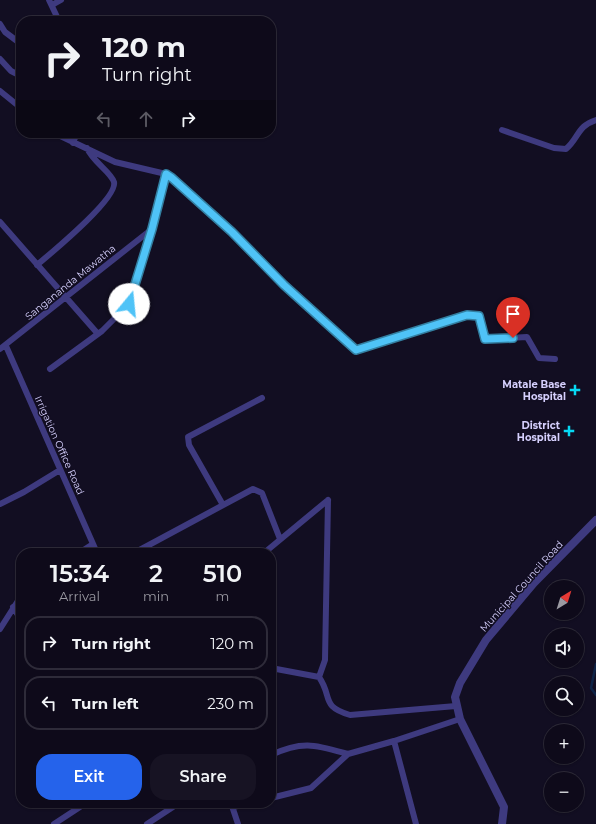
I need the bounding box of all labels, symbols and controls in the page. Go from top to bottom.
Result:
text: 120 m [102,30,186,64]
icon: right [36,32,88,84]
text: Turn right [102,64,192,86]
icon: left [93,108,115,130]
icon: ahead [135,108,157,130]
icon: right [177,108,199,130]
street label: Sangananda Mawatha [22,242,118,323]
position arrow [108,283,150,325]
pin [496,297,530,338]
icon: arrive [502,303,524,325]
place label: Matale Base Hospital [502,378,566,403]
marker: Matale Base Hospital [569,384,581,396]
street label: Irrigation Office Road [32,394,87,497]
place label: District Hospital [517,419,561,444]
marker: District Hospital [563,425,575,437]
street label: Municipal Council Road [477,538,566,635]
text: 15:34 [50,559,109,588]
text: 2 [149,559,163,588]
text: 510 [203,559,242,588]
north arrow [544,580,584,620]
map controls [544,580,584,812]
text: Arrival [59,588,100,604]
text: min [143,588,169,604]
text: m [216,588,229,604]
button: sound [544,628,584,668]
icon: right [38,632,60,654]
text: Turn right [72,634,151,653]
text: 120 m [210,634,254,653]
button: search [544,676,584,716]
icon: left [38,692,60,714]
text: Turn left [72,694,139,713]
text: 230 m [207,694,254,713]
button: + [544,724,584,764]
button: Exit [36,754,142,800]
button: Share [150,754,256,800]
button: − [544,772,584,812]

